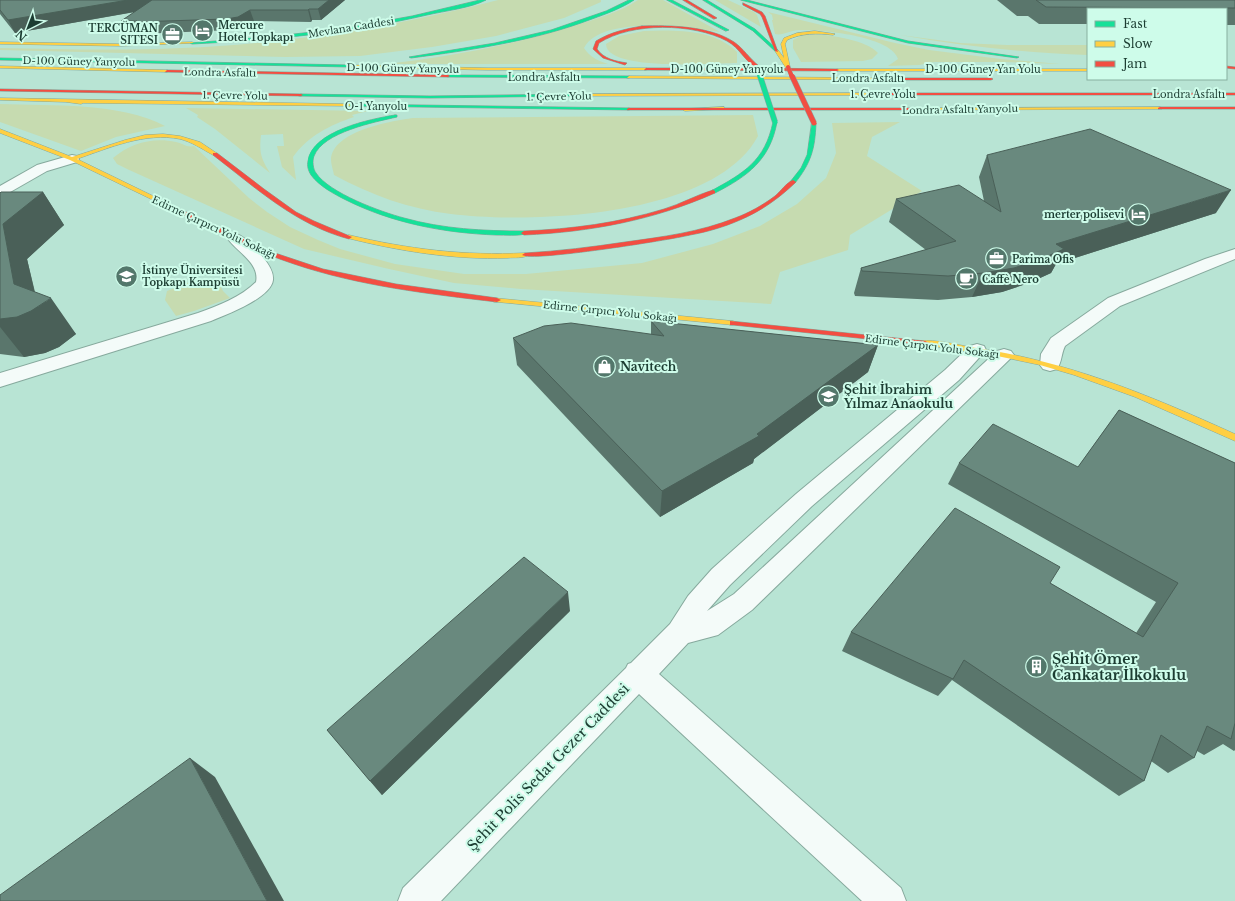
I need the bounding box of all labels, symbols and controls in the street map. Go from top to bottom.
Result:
north arrow [8,8,48,48]
legend [1087,8,1227,80]
street label: Mevlana Caddesi [307,14,396,41]
text: Fast [1123,16,1148,31]
hotel icon: Mercure Hotel Topkapı [189,18,215,44]
place label: Mercure Hotel Topkapı [218,19,294,44]
place label: TERCÜMAN SITESI [88,20,159,47]
office icon: TERCÜMAN SITESI [160,21,186,47]
text: N [12,26,30,44]
text: Slow [1123,36,1153,51]
street label: D-100 Güney Yanyolu [22,54,136,69]
text: Jam [1121,56,1147,71]
street label: D-100 Güney Yanyolu [346,61,460,76]
street label: D-100 Güney Yanyolu [671,63,784,76]
street label: D-100 Güney Yan Yolu [925,63,1041,76]
street label: Londra Asfaltı [184,65,257,80]
street label: Londra Asfaltı [508,71,581,84]
street label: Londra Asfaltı [832,72,905,85]
street label: 1. Çevre Yolu [202,88,268,103]
street label: 1. Çevre Yolu [850,88,916,101]
street label: Londra Asfaltı [1153,88,1226,101]
street label: 1. Çevre Yolu [526,89,592,104]
street label: O-1 Yanyolu [345,100,407,113]
street label: Londra Asfaltı Yanyolu [902,102,1019,117]
street label: Edirne Çırpıcı Yolu Sokağı [150,193,278,262]
hotel icon: merter polisevi [1126,201,1152,227]
place label: merter polisevi [1044,208,1124,221]
office icon: Parima Ofis [984,246,1010,272]
place label: Parima Ofis [1012,253,1074,266]
place label: İstinye Üniversitesi Topkapı Kampüsü [142,262,243,289]
school or university icon: İstinye Üniversitesi Topkapı Kampüsü [113,263,139,289]
cafe icon: Caffè Nero [953,266,979,292]
place label: Caffè Nero [982,273,1039,286]
street label: Edirne Çırpıcı Yolu Sokağı [542,298,678,325]
street label: Edirne Çırpıcı Yolu Sokağı [864,332,1000,361]
shop icon: Navitech [591,354,617,380]
place label: Navitech [620,359,677,374]
place label: Şehit İbrahim Yılmaz Anaokulu [843,381,954,411]
school or university icon: Şehit İbrahim Yılmaz Anaokulu [816,384,842,410]
place label: Şehit Ömer Cankatar İlkokulu [1052,650,1186,684]
building icon: Şehit Ömer Cankatar İlkokulu [1023,654,1049,680]
street label: Şehit Polis Sedat Gezer Caddesi [463,679,633,854]

